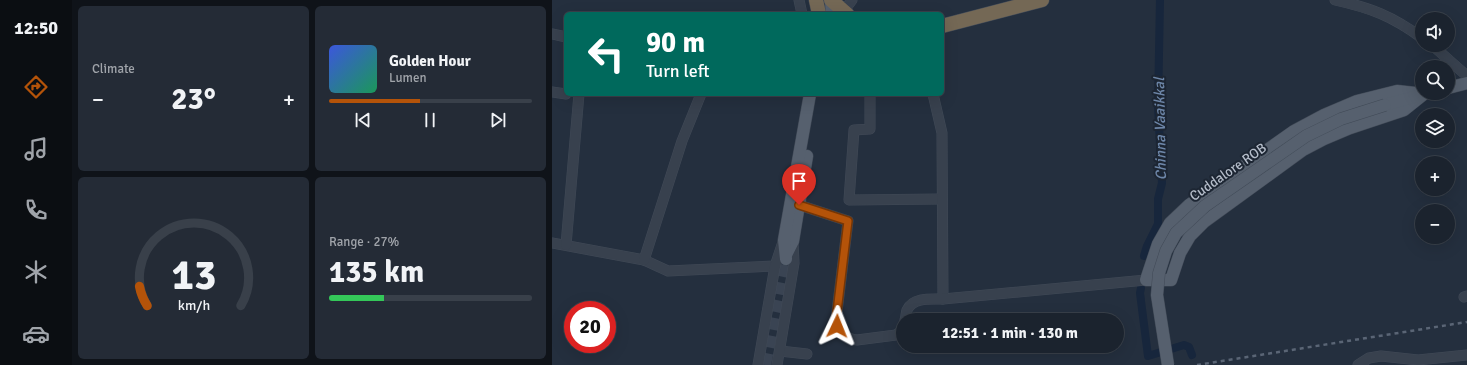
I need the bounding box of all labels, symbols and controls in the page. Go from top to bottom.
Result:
map controls [1415,12,1455,244]
button: sound [1415,12,1455,52]
text: 12:50 [14,17,58,39]
text: 90 m [646,26,705,60]
icon: left [580,28,632,80]
text: Golden Hour [389,52,471,70]
text: Turn left [646,60,709,82]
button: search [1415,60,1455,100]
text: Climate [92,61,135,77]
text: Lumen [389,70,427,86]
icon: directions [22,73,50,101]
water label: Chinna Vaaikkal [1150,76,1170,181]
text: 23° [171,81,216,118]
text: − [92,86,104,113]
text: + [283,86,295,113]
button: layers [1415,108,1455,148]
icon: previous [352,109,374,131]
icon: pause [419,109,441,131]
icon: next [487,109,509,131]
icon: music [22,135,50,163]
street label: Cuddalore ROB [1186,139,1270,205]
button: + [1415,156,1455,196]
pin [782,164,816,205]
icon: arrive [788,170,810,192]
icon: phone [22,196,50,224]
button: − [1415,204,1455,244]
text: Range · 27% [329,234,399,250]
text: 13 [171,250,216,301]
text: 135 km [329,254,424,291]
icon: climate [22,258,50,286]
text: km/h [177,296,210,313]
speed limit sign: 20 [564,301,616,353]
position arrow [816,305,858,347]
icon: car [22,320,50,348]
text: 12:51 · 1 min · 130 m [942,324,1078,342]

